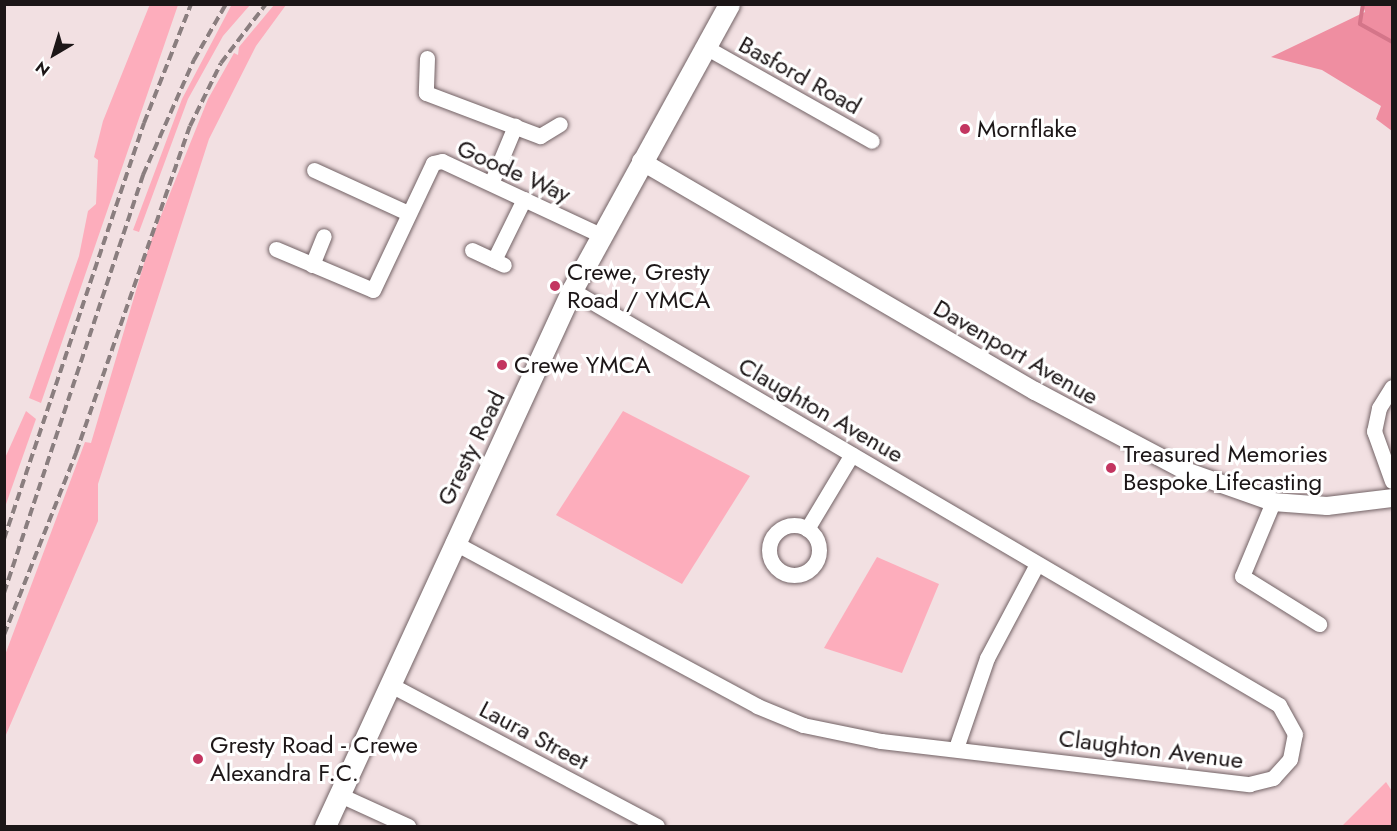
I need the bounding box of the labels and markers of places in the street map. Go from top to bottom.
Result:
place label: Mornflake [977,115,1077,143]
marker: Mornflake [958,122,972,136]
place label: Crewe, Gresty Road / YMCA [567,258,710,314]
marker: Crewe, Gresty Road / YMCA [548,279,562,293]
place label: Crewe YMCA [514,351,651,379]
marker: Crewe YMCA [495,358,509,372]
place label: Treasured Memories Bespoke Lifecasting [1123,440,1328,496]
marker: Treasured Memories Bespoke Lifecasting [1104,461,1118,475]
place label: Gresty Road - Crewe Alexandra F.C. [210,731,418,787]
marker: Gresty Road - Crewe Alexandra F.C. [191,752,205,766]

